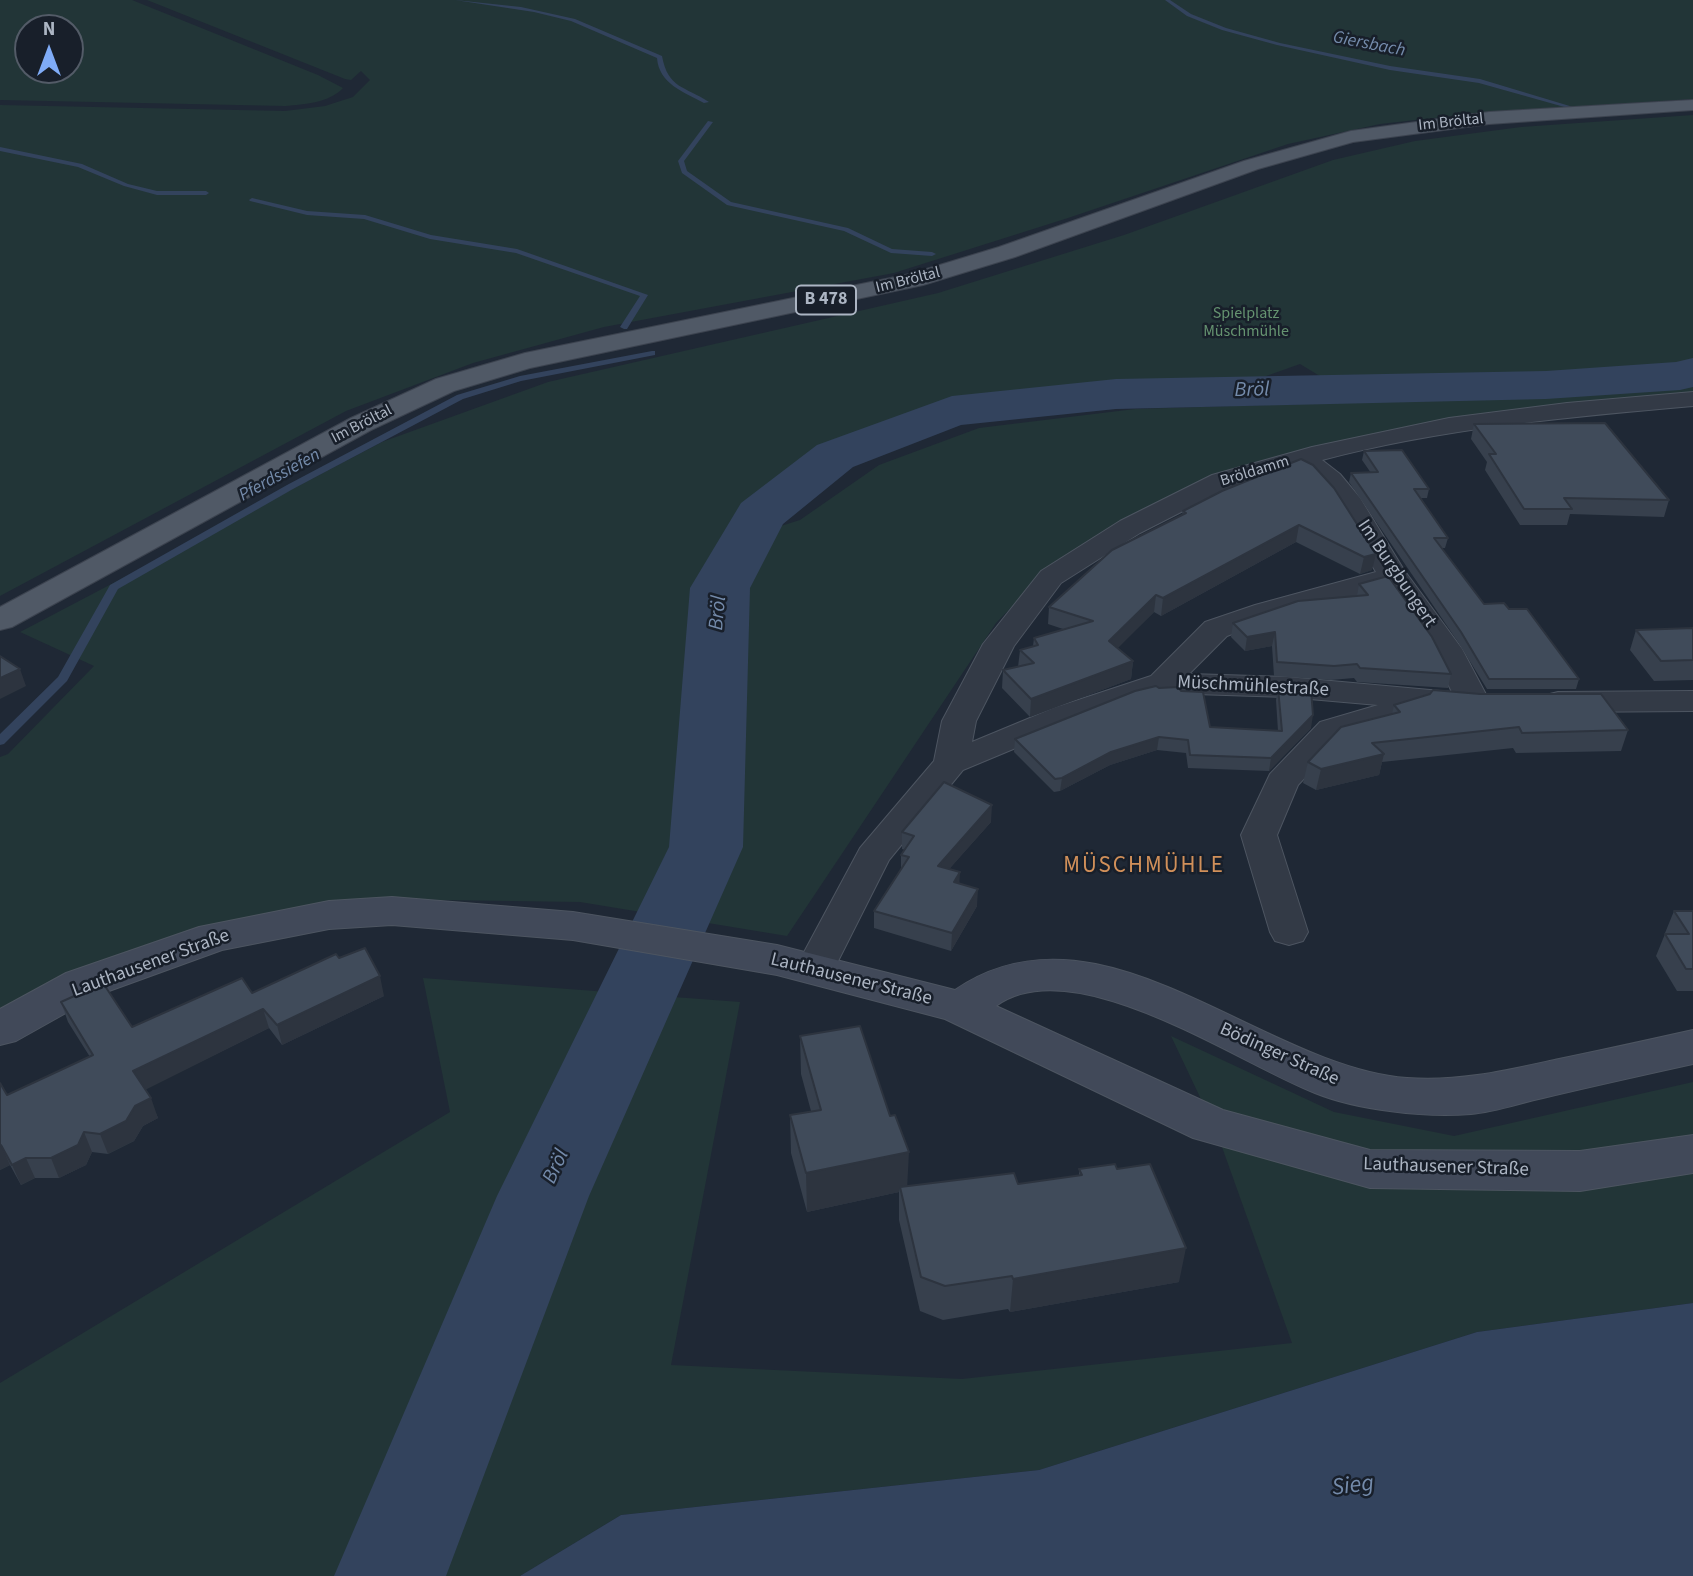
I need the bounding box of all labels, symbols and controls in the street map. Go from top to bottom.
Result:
north arrow [14,14,84,84]
text: N [43,16,55,43]
water label: Giersbach [1331,27,1407,63]
street label: Im Bröltal [1417,110,1485,136]
street label: Im Bröltal [874,264,942,298]
road number: B 478 [796,286,856,314]
park label: Spielplatz Müschmühle [1203,304,1289,342]
water label: Bröl [1234,378,1270,404]
street label: Im Bröltal [328,402,396,448]
water label: Pferdssiefen [236,445,324,507]
street label: Bröldamm [1218,452,1292,492]
street label: Im Burgbungert [1352,516,1440,632]
water label: Bröl [705,595,733,631]
street label: Müschmühlestraße [1177,672,1329,702]
district label: MÜSCHMÜHLE [1064,853,1224,881]
street label: Lauthausener Straße [69,925,233,1003]
street label: Lauthausener Straße [768,949,934,1011]
street label: Bödinger Straße [1216,1018,1342,1092]
water label: Bröl [538,1146,576,1188]
street label: Lauthausener Straße [1363,1154,1529,1182]
water label: Sieg [1330,1470,1376,1504]

